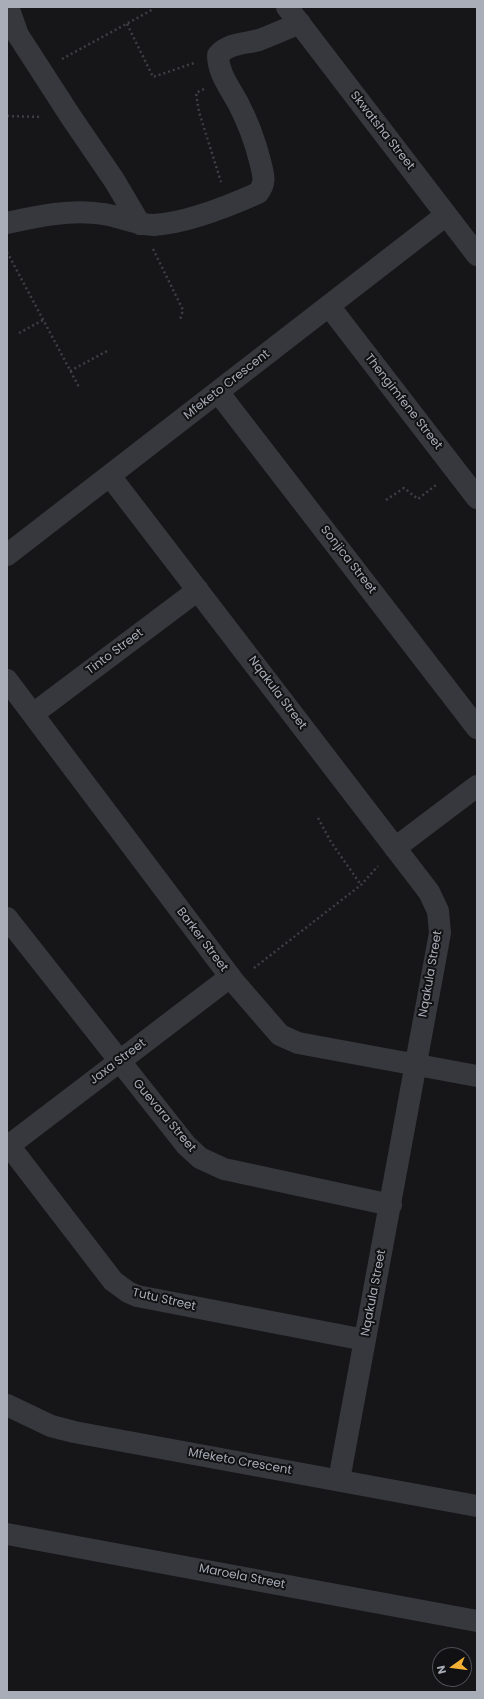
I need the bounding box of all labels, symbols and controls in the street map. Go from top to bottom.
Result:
street label: Skwatsha Street [347,89,417,173]
street label: Mfeketo Crescent [181,347,273,423]
street label: Thengimfene Street [361,351,445,453]
street label: Sonjica Street [317,523,379,597]
street label: Tinto Street [84,626,146,678]
street label: Nqakula Street [245,654,309,732]
street label: Barker Street [173,905,231,975]
street label: Nqakula Street [416,929,446,1019]
street label: Jaxa Street [87,1036,149,1088]
street label: Guevara Street [129,1077,199,1155]
street label: Nqakula Street [359,1248,389,1338]
street label: Tutu Street [131,1286,197,1314]
street label: Mfeketo Crescent [187,1446,293,1478]
street label: Maroela Street [198,1562,286,1592]
north arrow [432,1647,472,1687]
text: N [433,1664,450,1676]

